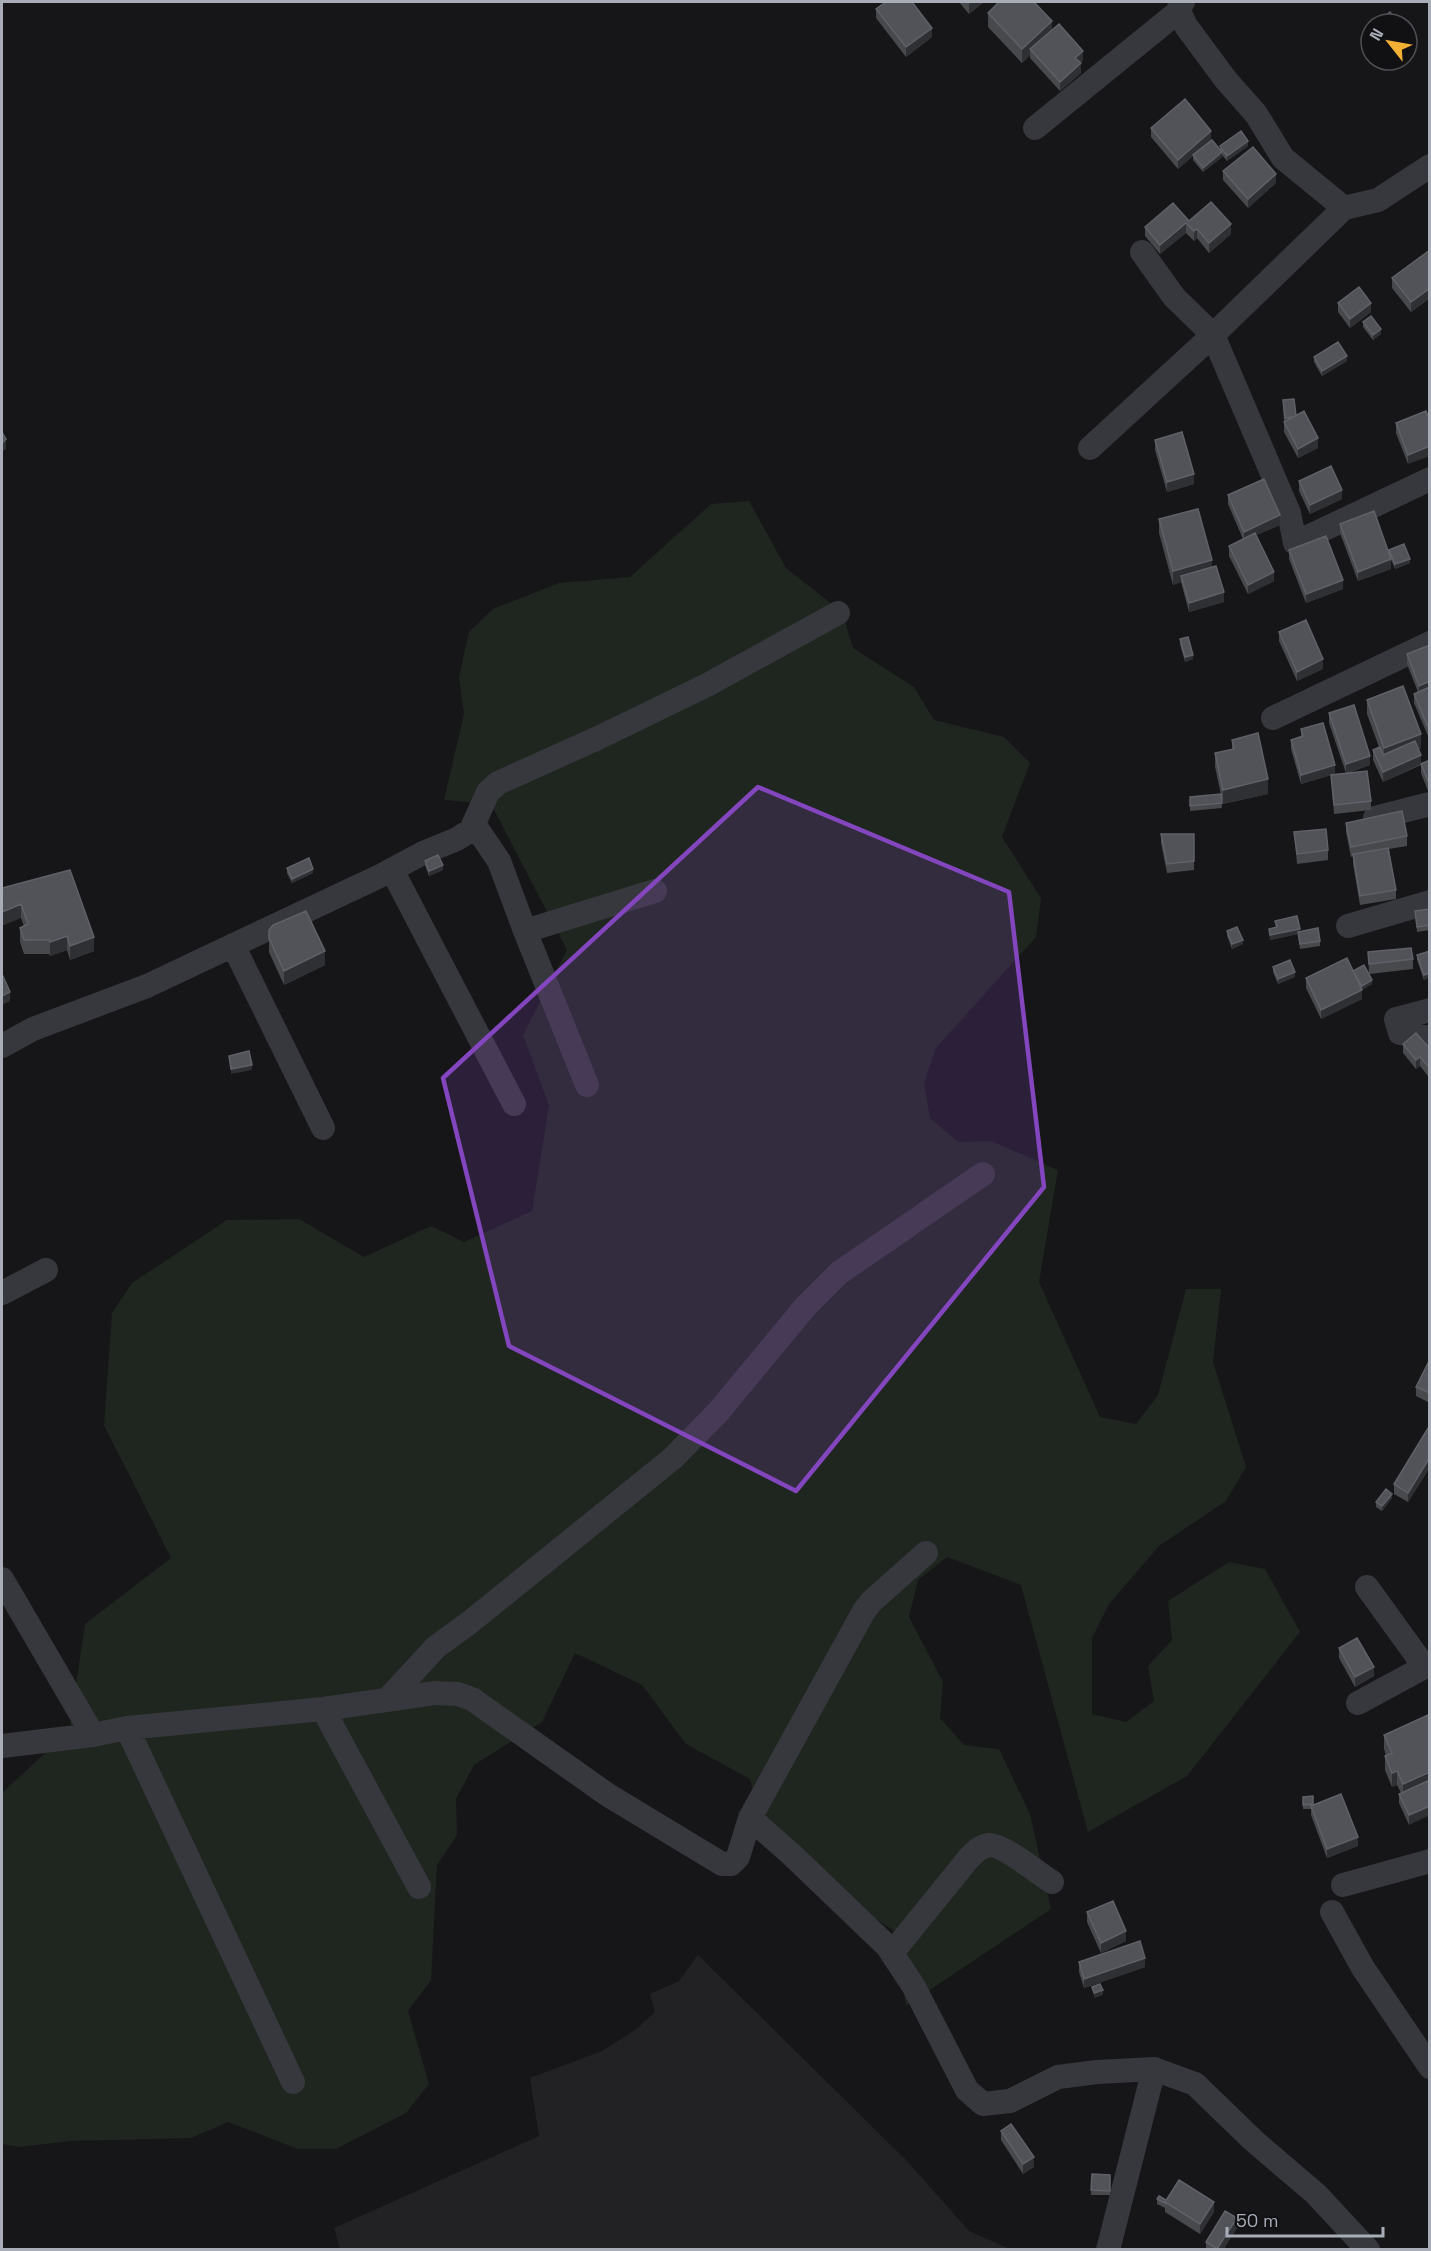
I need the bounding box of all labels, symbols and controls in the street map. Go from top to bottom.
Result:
north arrow [1359,12,1419,72]
text: N [1365,25,1388,45]
scale bar [1227,2200,1383,2238]
text: 50 m [1236,2209,1278,2232]

